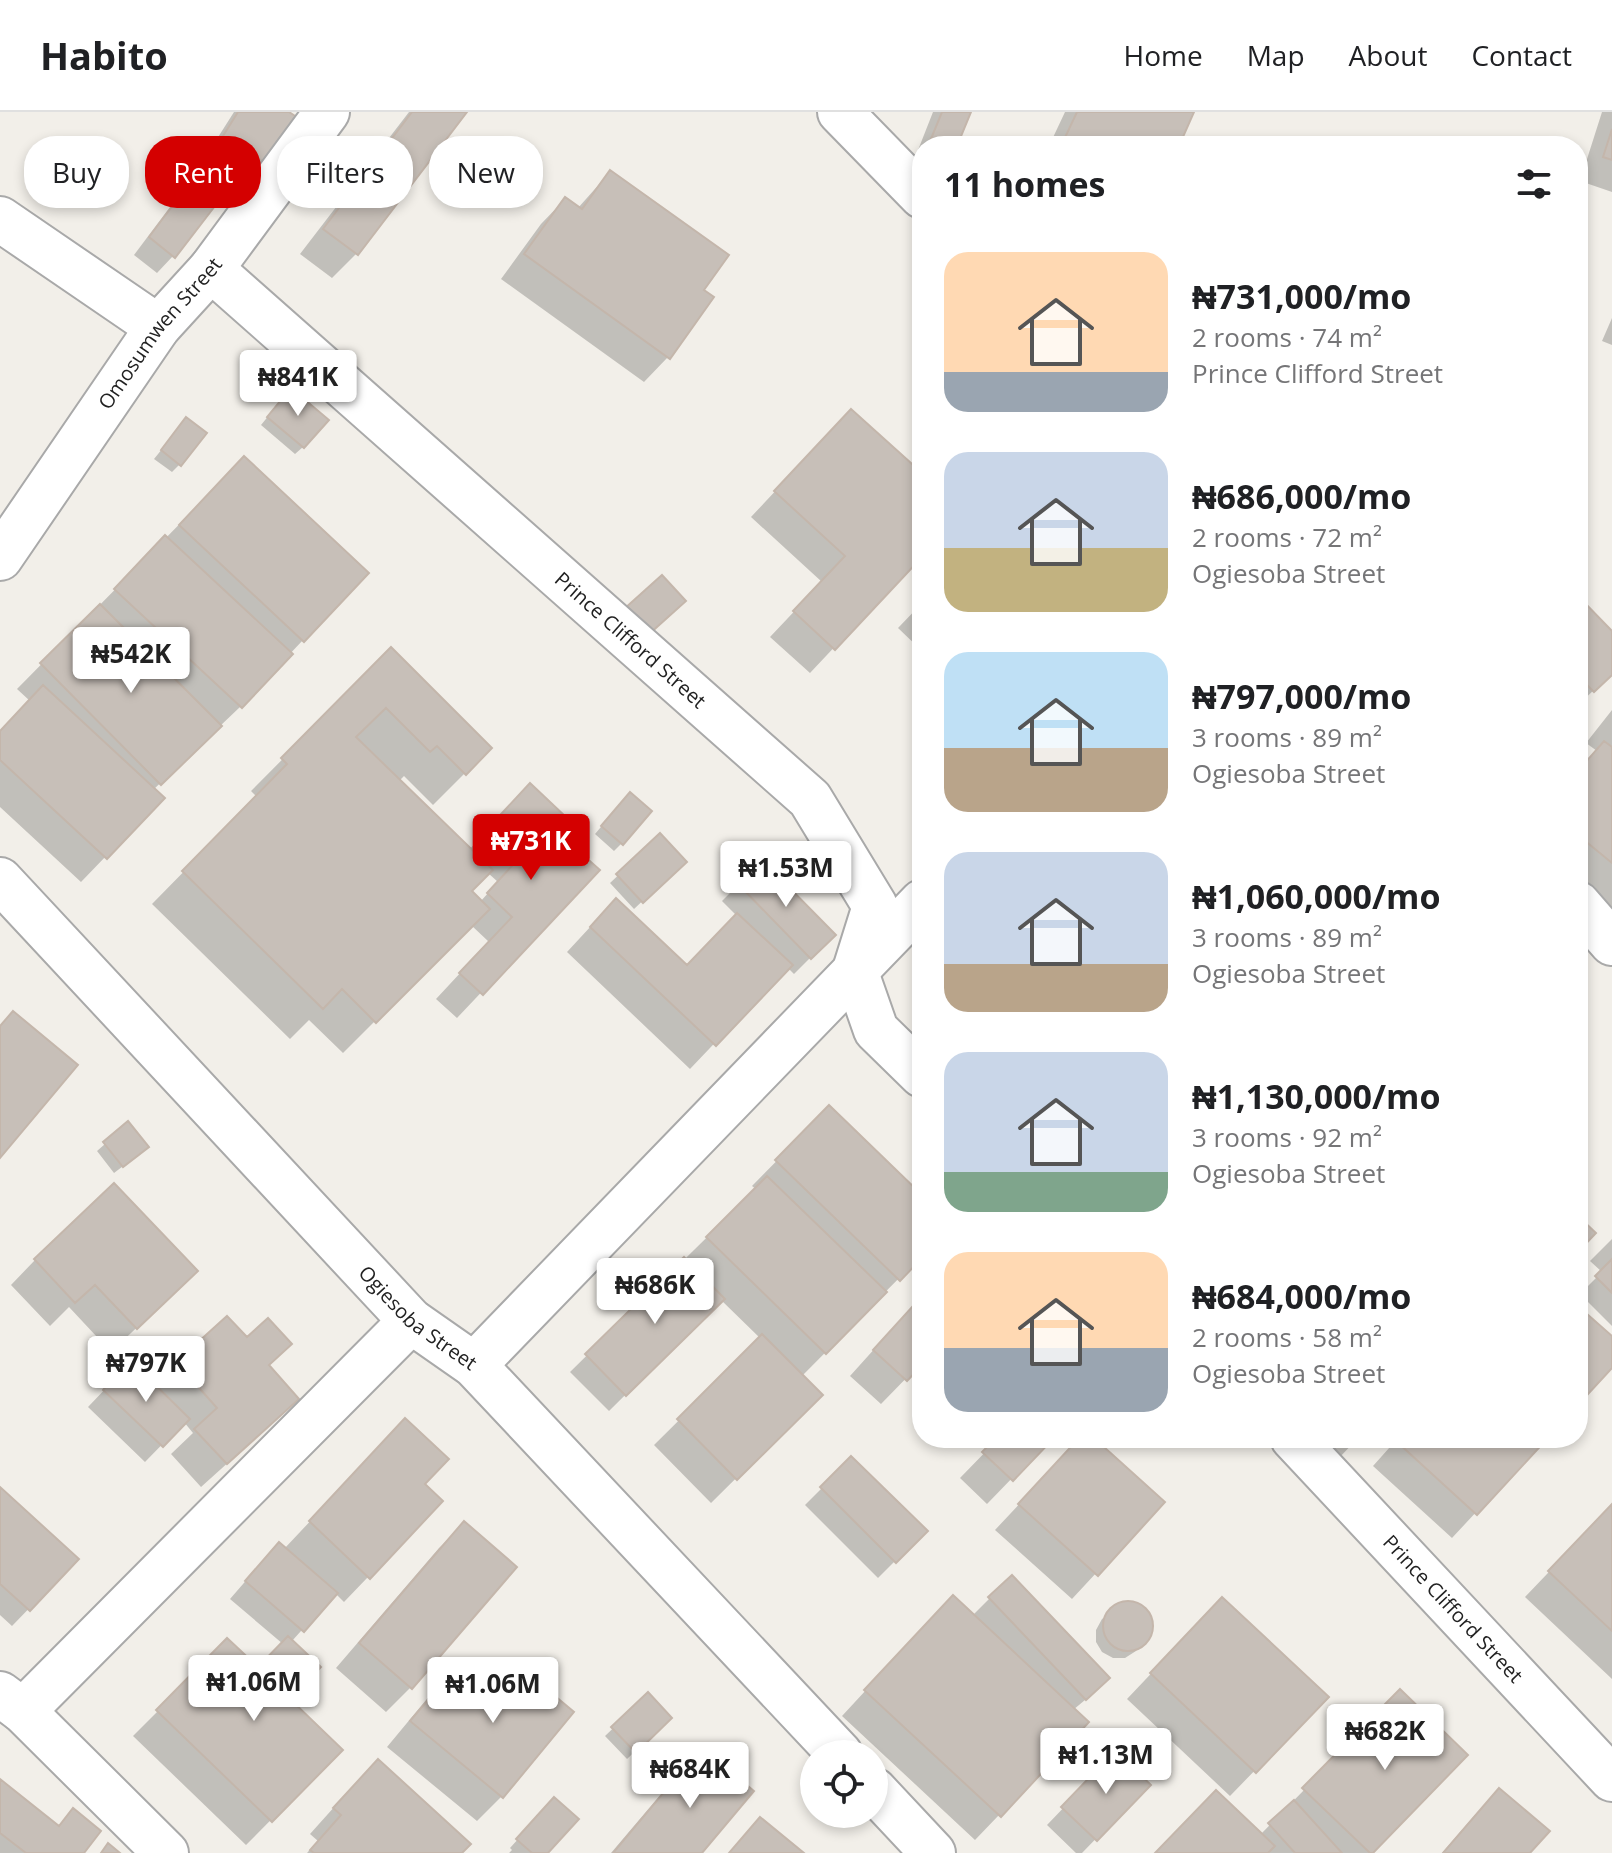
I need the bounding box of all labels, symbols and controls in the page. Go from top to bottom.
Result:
text: Habito [40,29,168,81]
text: Home [1124,36,1203,74]
text: Map [1247,36,1305,74]
text: About [1349,36,1427,74]
text: Contact [1471,36,1572,74]
chip: Buy [24,136,129,208]
chip: Rent [145,136,261,208]
chip: Filters [277,136,413,208]
chip: New [429,136,543,208]
text: 11 homes [944,161,1105,207]
icon: filters [1512,162,1556,206]
street label: Omosumwen Street [92,252,228,415]
text: ₦731,000/mo [1192,273,1411,319]
icon: home [1008,284,1104,380]
text: 2 rooms · 74 m² [1192,319,1382,355]
pin: ₦841K [242,350,354,418]
text: Prince Clifford Street [1192,355,1443,391]
text: ₦841K [258,358,338,394]
text: ₦686,000/mo [1192,473,1411,519]
icon: home [1008,484,1104,580]
text: 2 rooms · 72 m² [1192,519,1382,555]
text: Ogiesoba Street [1192,555,1385,591]
street label: Prince Clifford Street [549,566,712,714]
pin: ₦542K [75,627,187,695]
text: ₦542K [91,635,171,671]
text: ₦797,000/mo [1192,673,1411,719]
icon: home [1008,684,1104,780]
text: 3 rooms · 89 m² [1192,719,1382,755]
text: Ogiesoba Street [1192,755,1385,791]
pin: ₦731K [475,814,587,882]
text: ₦731K [491,822,571,858]
pin: ₦1.53M [721,841,851,909]
text: ₦1.53M [738,849,834,885]
text: ₦1,060,000/mo [1192,873,1441,919]
icon: home [1008,884,1104,980]
text: 3 rooms · 89 m² [1192,919,1382,955]
text: Ogiesoba Street [1192,955,1385,991]
text: ₦1,130,000/mo [1192,1073,1441,1119]
icon: home [1008,1084,1104,1180]
text: 3 rooms · 92 m² [1192,1119,1382,1155]
text: Ogiesoba Street [1192,1155,1385,1191]
pin: ₦686K [599,1258,711,1326]
street label: Ogiesoba Street [353,1259,483,1376]
text: ₦686K [615,1266,695,1302]
text: ₦684,000/mo [1192,1273,1411,1319]
icon: home [1008,1284,1104,1380]
text: 2 rooms · 58 m² [1192,1319,1382,1355]
pin: ₦797K [90,1336,202,1404]
text: ₦797K [106,1344,186,1380]
text: Ogiesoba Street [1192,1355,1385,1391]
street label: Prince Clifford Street [1377,1529,1529,1688]
pin: ₦1.06M [189,1655,319,1723]
pin: ₦1.06M [428,1657,558,1725]
text: ₦1.06M [206,1663,302,1699]
text: ₦1.06M [445,1665,541,1701]
pin: ₦682K [1329,1704,1441,1772]
text: ₦682K [1345,1712,1425,1748]
pin: ₦1.13M [1041,1728,1171,1796]
text: ₦1.13M [1058,1736,1154,1772]
map controls [800,1740,888,1828]
button: locate [800,1740,888,1828]
pin: ₦684K [634,1742,746,1810]
text: ₦684K [650,1750,730,1786]

